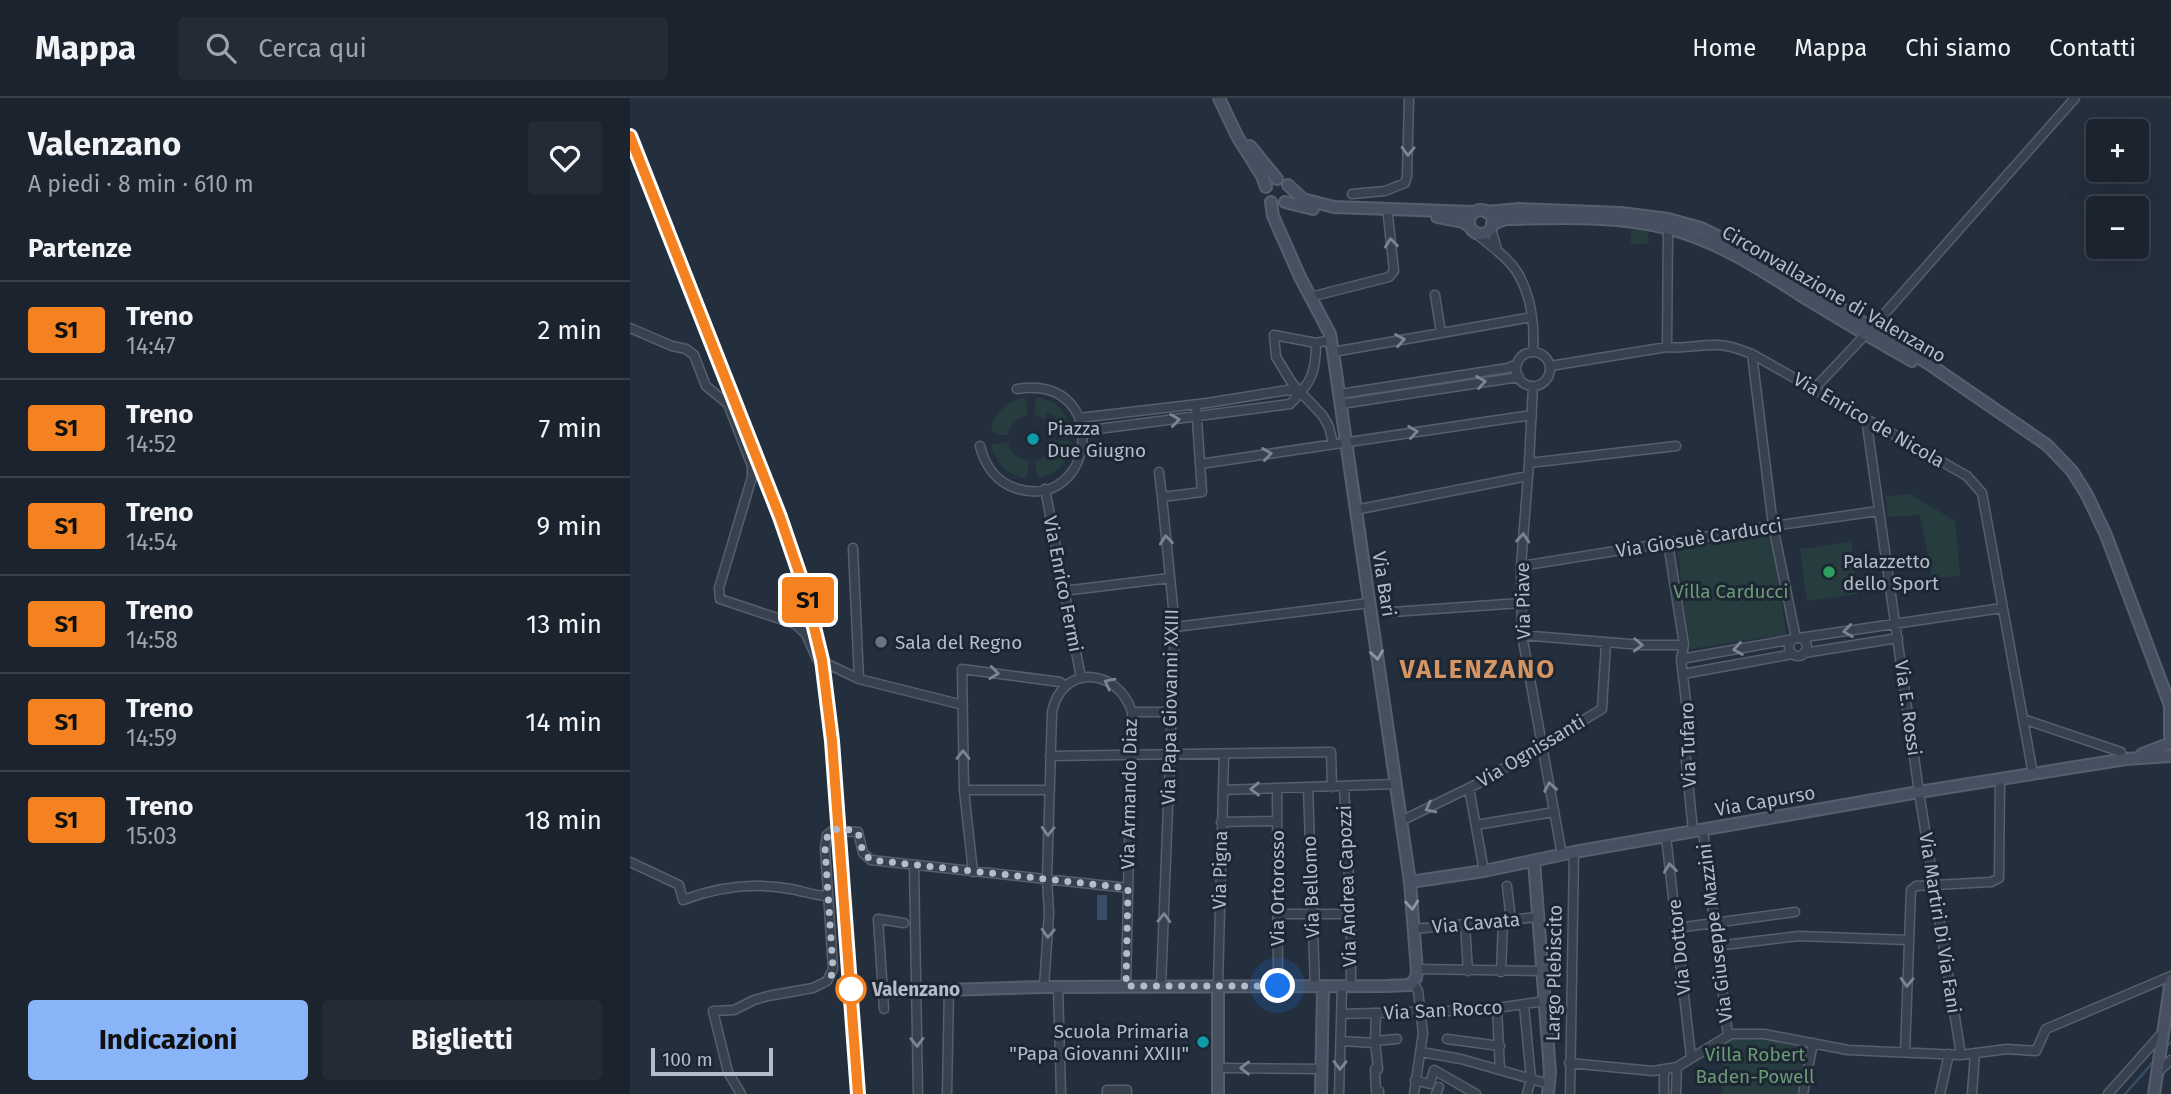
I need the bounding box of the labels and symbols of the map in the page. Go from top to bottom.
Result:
one-way arrow [1400,146,1415,157]
street label: Circonvallazione di Valenzano [1718,220,1950,368]
one-way arrow [1384,238,1399,249]
one-way arrow [1394,333,1406,348]
street label: Via Enrico de Nicola [1789,367,1949,473]
one-way arrow [1475,375,1487,390]
one-way arrow [1169,412,1181,427]
place label: Piazza Due Giugno [1047,417,1146,462]
one-way arrow [1407,425,1419,440]
marker: Piazza Due Giugno [1025,431,1041,447]
one-way arrow [1261,447,1273,462]
street label: Via Giosuè Carducci [1614,513,1784,563]
street label: Via Enrico Fermi [1039,514,1087,654]
one-way arrow [1515,532,1530,543]
one-way arrow [1159,534,1174,545]
street label: Via Bari [1367,550,1401,618]
place label: Palazzetto dello Sport [1843,550,1939,595]
street label: Via Piave [1511,562,1535,640]
marker: Palazzetto dello Sport [1821,564,1837,580]
line badge: S1 [776,577,840,623]
park label: Villa Carducci [1673,580,1789,603]
street label: Via Papa Giovanni XXIII [1157,609,1183,805]
one-way arrow [1842,624,1854,639]
place label: Sala del Regno [895,631,1022,654]
marker: Sala del Regno [873,634,889,650]
one-way arrow [1633,637,1644,652]
one-way arrow [1732,641,1744,656]
one-way arrow [1370,649,1385,661]
district label: VALENZANO [1399,654,1556,685]
street label: Via E. Rossi [1890,659,1926,757]
one-way arrow [988,666,1000,681]
one-way arrow [1104,678,1116,692]
street label: Via Tufaro [1675,702,1701,788]
street label: Via Ognissanti [1473,710,1589,792]
street label: Via Armando Diaz [1116,718,1142,870]
one-way arrow [956,749,971,760]
one-way arrow [1249,781,1259,797]
one-way arrow [1543,781,1558,793]
street label: Via Capurso [1713,781,1817,821]
one-way arrow [1425,799,1437,813]
street label: Via Andrea Capozzi [1333,805,1361,967]
one-way arrow [1041,826,1056,837]
street label: Via Pigna [1208,830,1232,910]
street label: Via Ortorosso [1266,830,1289,946]
street label: Via Martiri Di Via Fani [1914,831,1966,1015]
street label: Via Bellomo [1298,835,1324,939]
street label: Via Giuseppe Mazzini [1693,842,1737,1024]
one-way arrow [1663,862,1678,874]
street label: Via Dottore [1663,898,1695,996]
one-way arrow [1404,899,1419,910]
street label: Largo Plebiscito [1541,904,1567,1042]
street label: Via Cavata [1431,908,1521,938]
one-way arrow [1156,912,1171,923]
one-way arrow [1040,928,1055,939]
your location [1260,968,1295,1003]
marker: Valenzano [836,974,866,1004]
one-way arrow [1900,977,1915,988]
place label: Valenzano [871,978,960,1001]
street label: Via San Rocco [1383,995,1503,1025]
place label: Scuola Primaria "Papa Giovanni XXIII" [1009,1020,1189,1065]
marker: Scuola Primaria "Papa Giovanni XXIII" [1195,1034,1211,1050]
one-way arrow [909,1037,925,1048]
park label: Villa Robert Baden-Powell [1695,1043,1815,1088]
scale bar [651,1045,774,1077]
one-way arrow [1239,1060,1250,1076]
one-way arrow [1332,1060,1348,1070]

